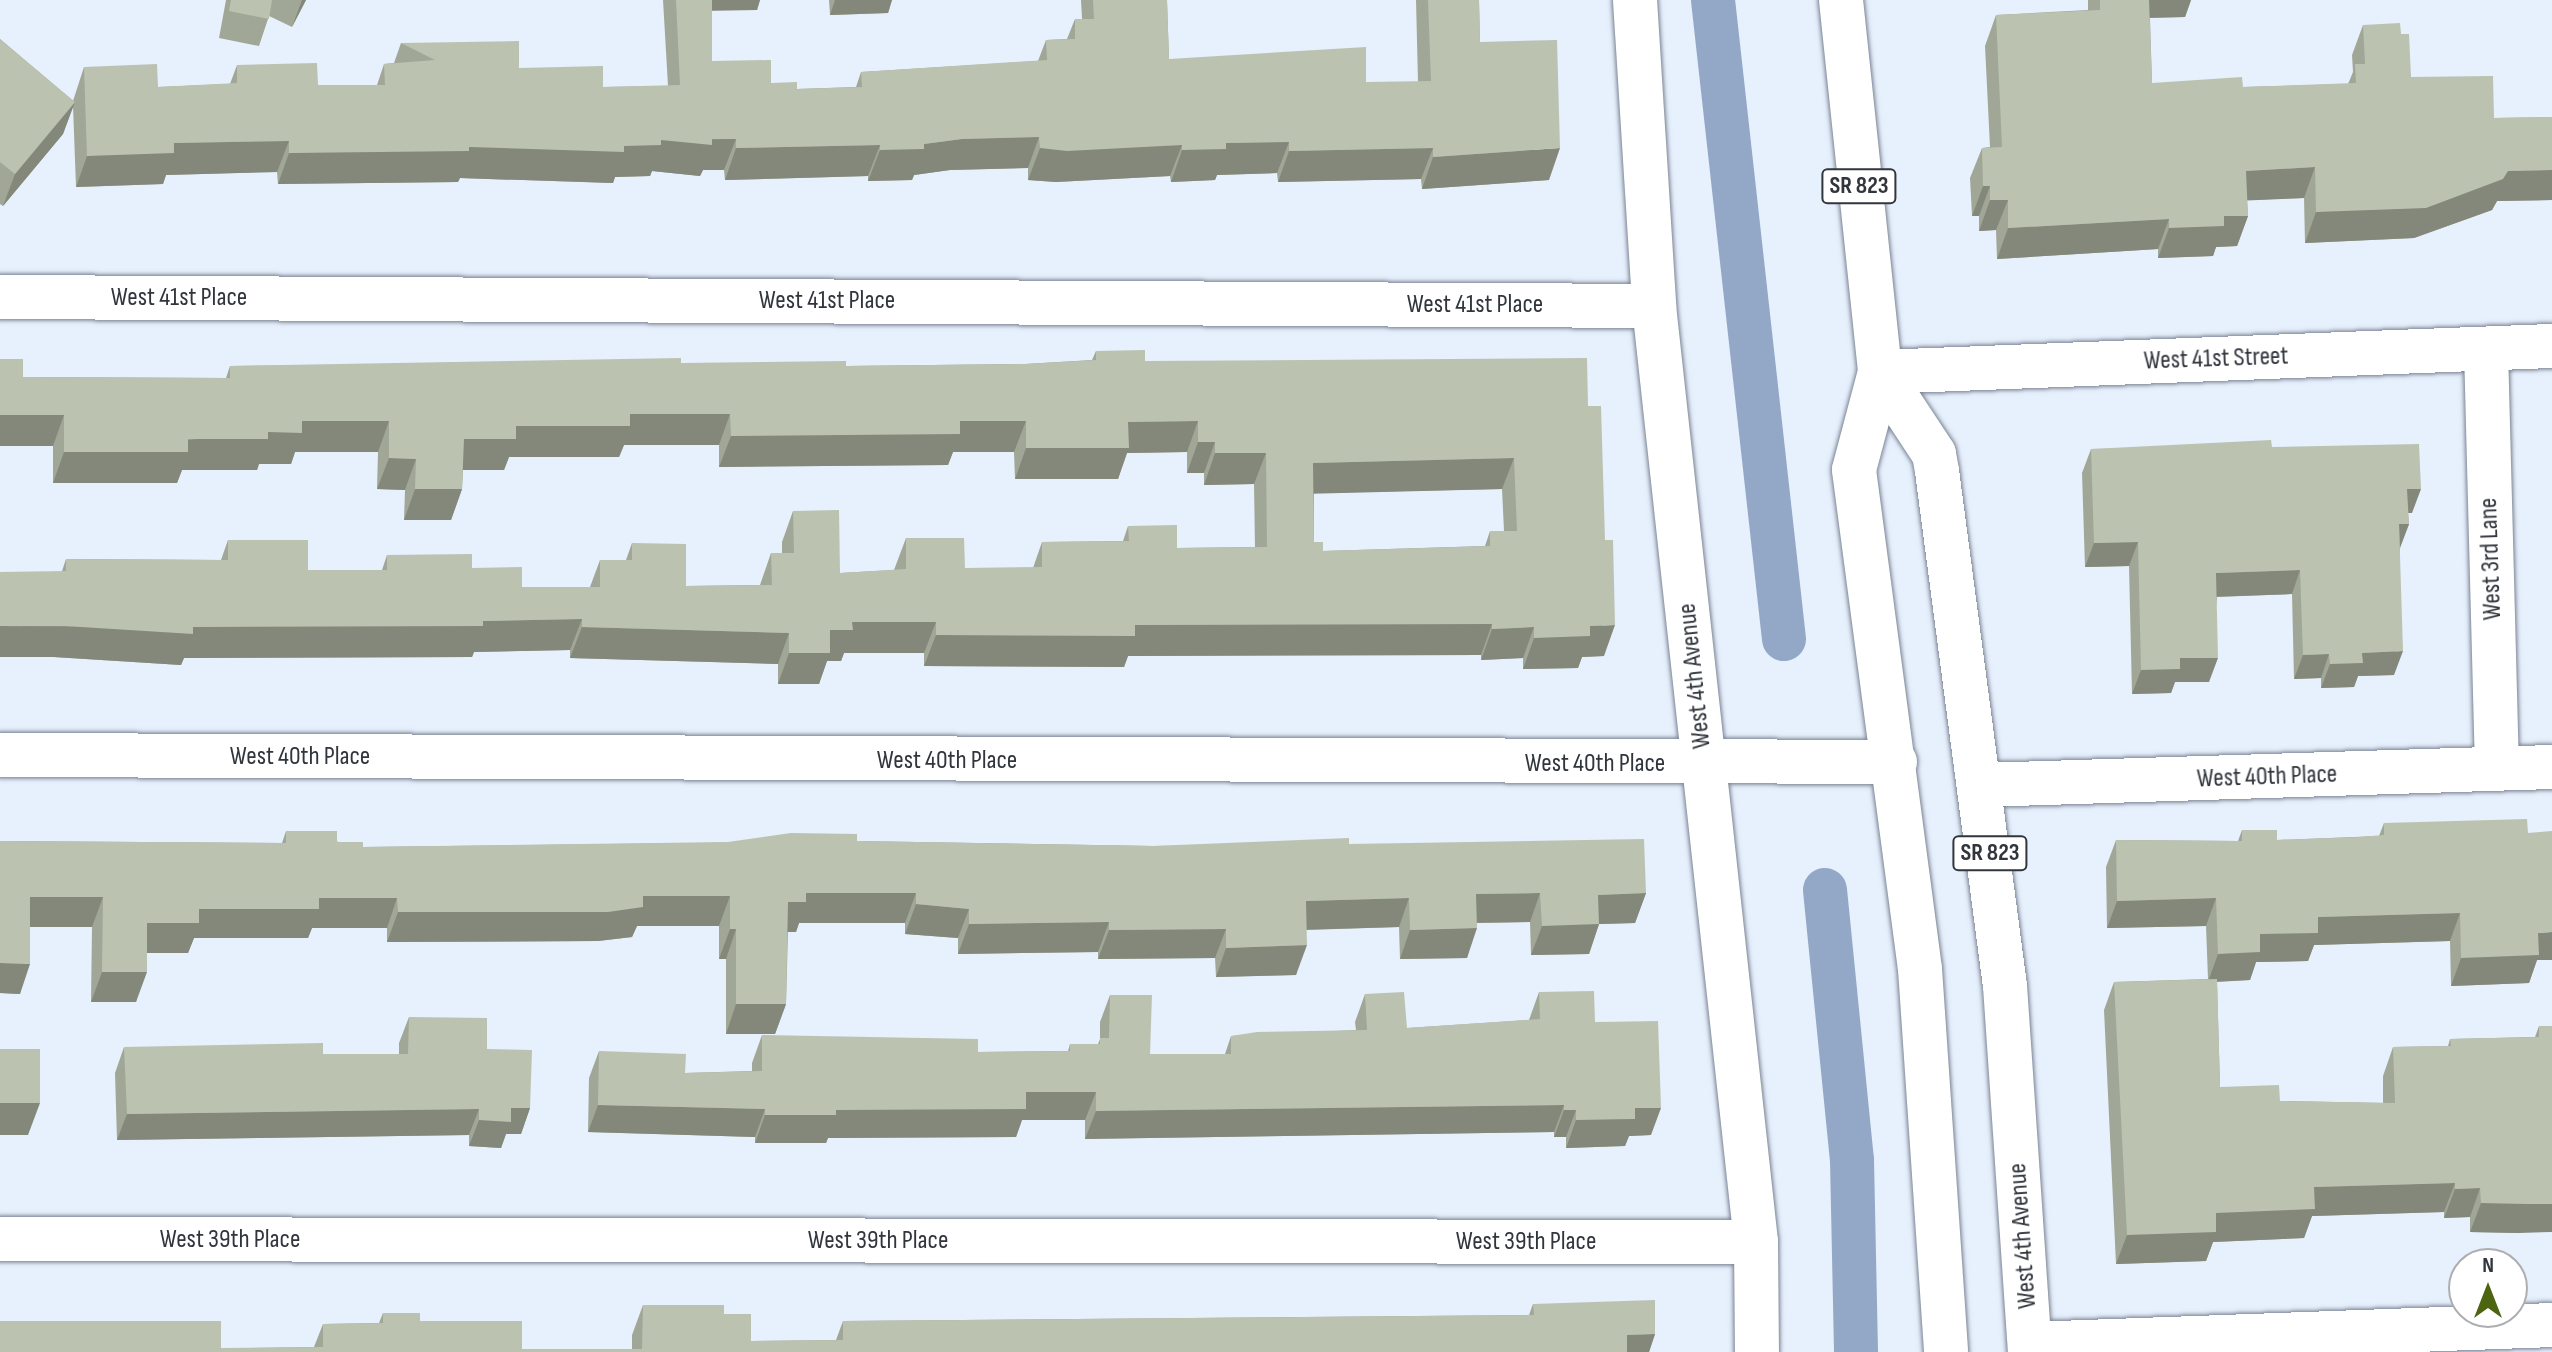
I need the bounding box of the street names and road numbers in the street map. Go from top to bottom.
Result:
road number: SR 823 [1821,166,1897,206]
street label: West 41st Place [111,282,247,314]
street label: West 41st Place [759,285,895,317]
street label: West 41st Place [1407,289,1543,321]
street label: West 41st Street [2143,341,2289,377]
street label: West 3rd Lane [2473,497,2509,621]
street label: West 4th Avenue [1672,602,1718,750]
street label: West 40th Place [230,741,370,773]
street label: West 40th Place [877,745,1017,777]
street label: West 40th Place [1525,748,1665,780]
street label: West 40th Place [2196,759,2338,795]
road number: SR 823 [1952,833,2028,873]
street label: West 4th Avenue [2002,1162,2044,1310]
street label: West 39th Place [160,1224,300,1256]
street label: West 39th Place [808,1225,948,1257]
street label: West 39th Place [1456,1226,1596,1258]

